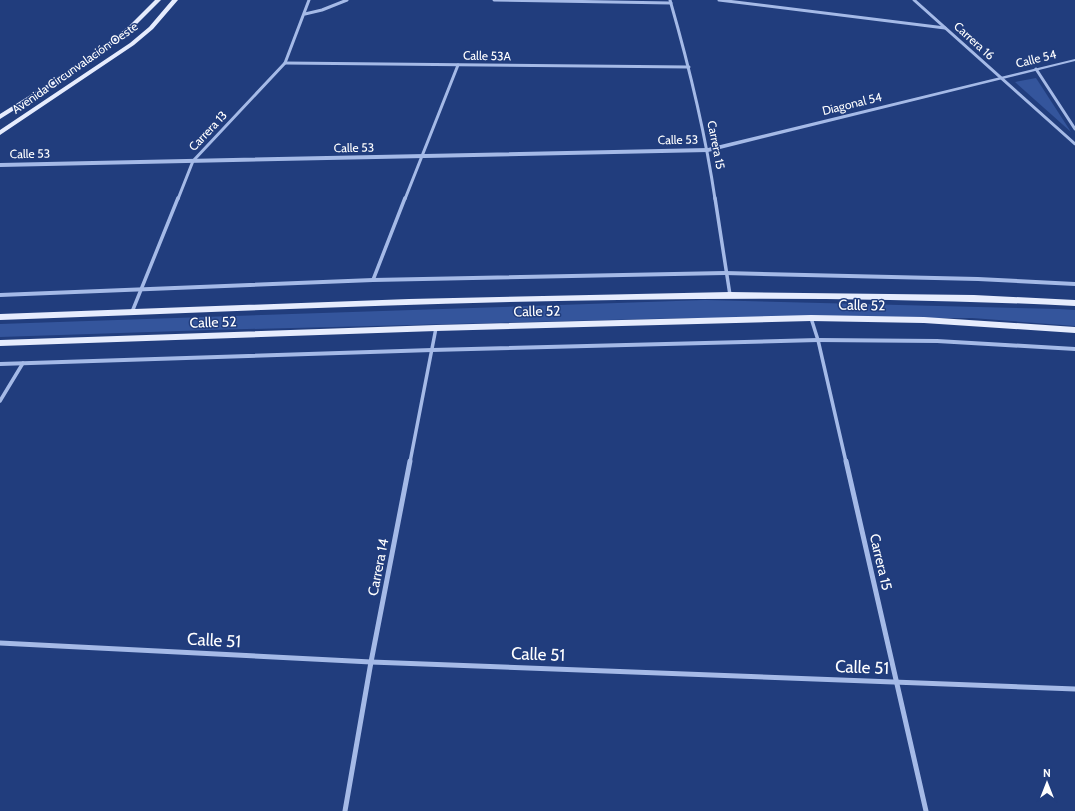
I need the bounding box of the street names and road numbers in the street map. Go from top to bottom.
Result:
street label: Avenida Circunvalación Oeste [9,18,141,117]
street label: Carrera 16 [951,18,998,63]
street label: Calle 54 [1014,46,1058,71]
street label: Calle 53A [463,48,512,63]
street label: Diagonal 54 [820,89,883,118]
street label: Carrera 13 [185,108,230,154]
street label: Carrera 15 [704,119,729,171]
street label: Calle 53 [658,132,698,147]
street label: Calle 53 [334,140,374,155]
street label: Calle 53 [10,146,50,161]
street label: Calle 52 [838,296,886,314]
street label: Calle 52 [513,302,561,320]
street label: Calle 52 [189,312,237,332]
street label: Carrera 15 [866,532,896,592]
street label: Carrera 14 [364,537,392,597]
street label: Calle 51 [187,629,241,651]
street label: Calle 51 [511,643,565,665]
street label: Calle 51 [835,656,889,678]

